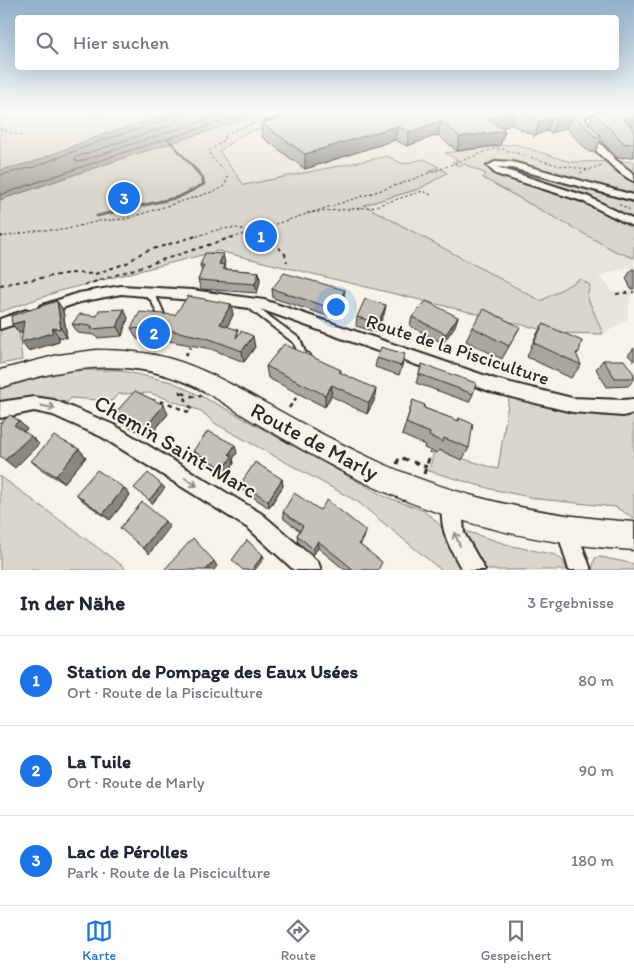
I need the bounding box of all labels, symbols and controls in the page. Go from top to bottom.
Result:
search box [15,15,619,70]
icon: search [33,29,61,57]
text: Hier suchen [73,31,169,54]
pin: 3 [108,179,140,217]
pin: 1 [245,217,277,255]
your location [323,294,349,320]
street label: Route de la Pisciculture [363,309,552,390]
pin: 2 [138,314,170,352]
street label: Chemin Saint-Marc [89,389,262,504]
street label: Route de Marly [246,396,384,487]
one-way arrow [39,403,55,412]
one-way arrow [184,477,198,487]
one-way arrow [452,532,462,547]
text: In der Nähe [20,590,125,615]
text: 3 Ergebnisse [527,593,614,612]
text: Station de Pompage des Eaux Usées [67,660,358,683]
text: 1 [32,671,40,690]
text: 80 m [578,671,614,690]
text: Ort · Route de la Pisciculture [67,683,263,702]
text: La Tuile [67,750,131,773]
text: 2 [32,761,40,780]
text: 90 m [579,761,614,780]
text: Ort · Route de Marly [67,773,204,792]
text: Lac de Pérolles [67,840,188,863]
text: 3 [32,851,40,870]
text: 180 m [571,851,614,870]
text: Park · Route de la Pisciculture [67,863,270,882]
tab: Karte [82,917,116,964]
tab: Route [281,917,316,964]
tab: Gespeichert [481,917,552,964]

